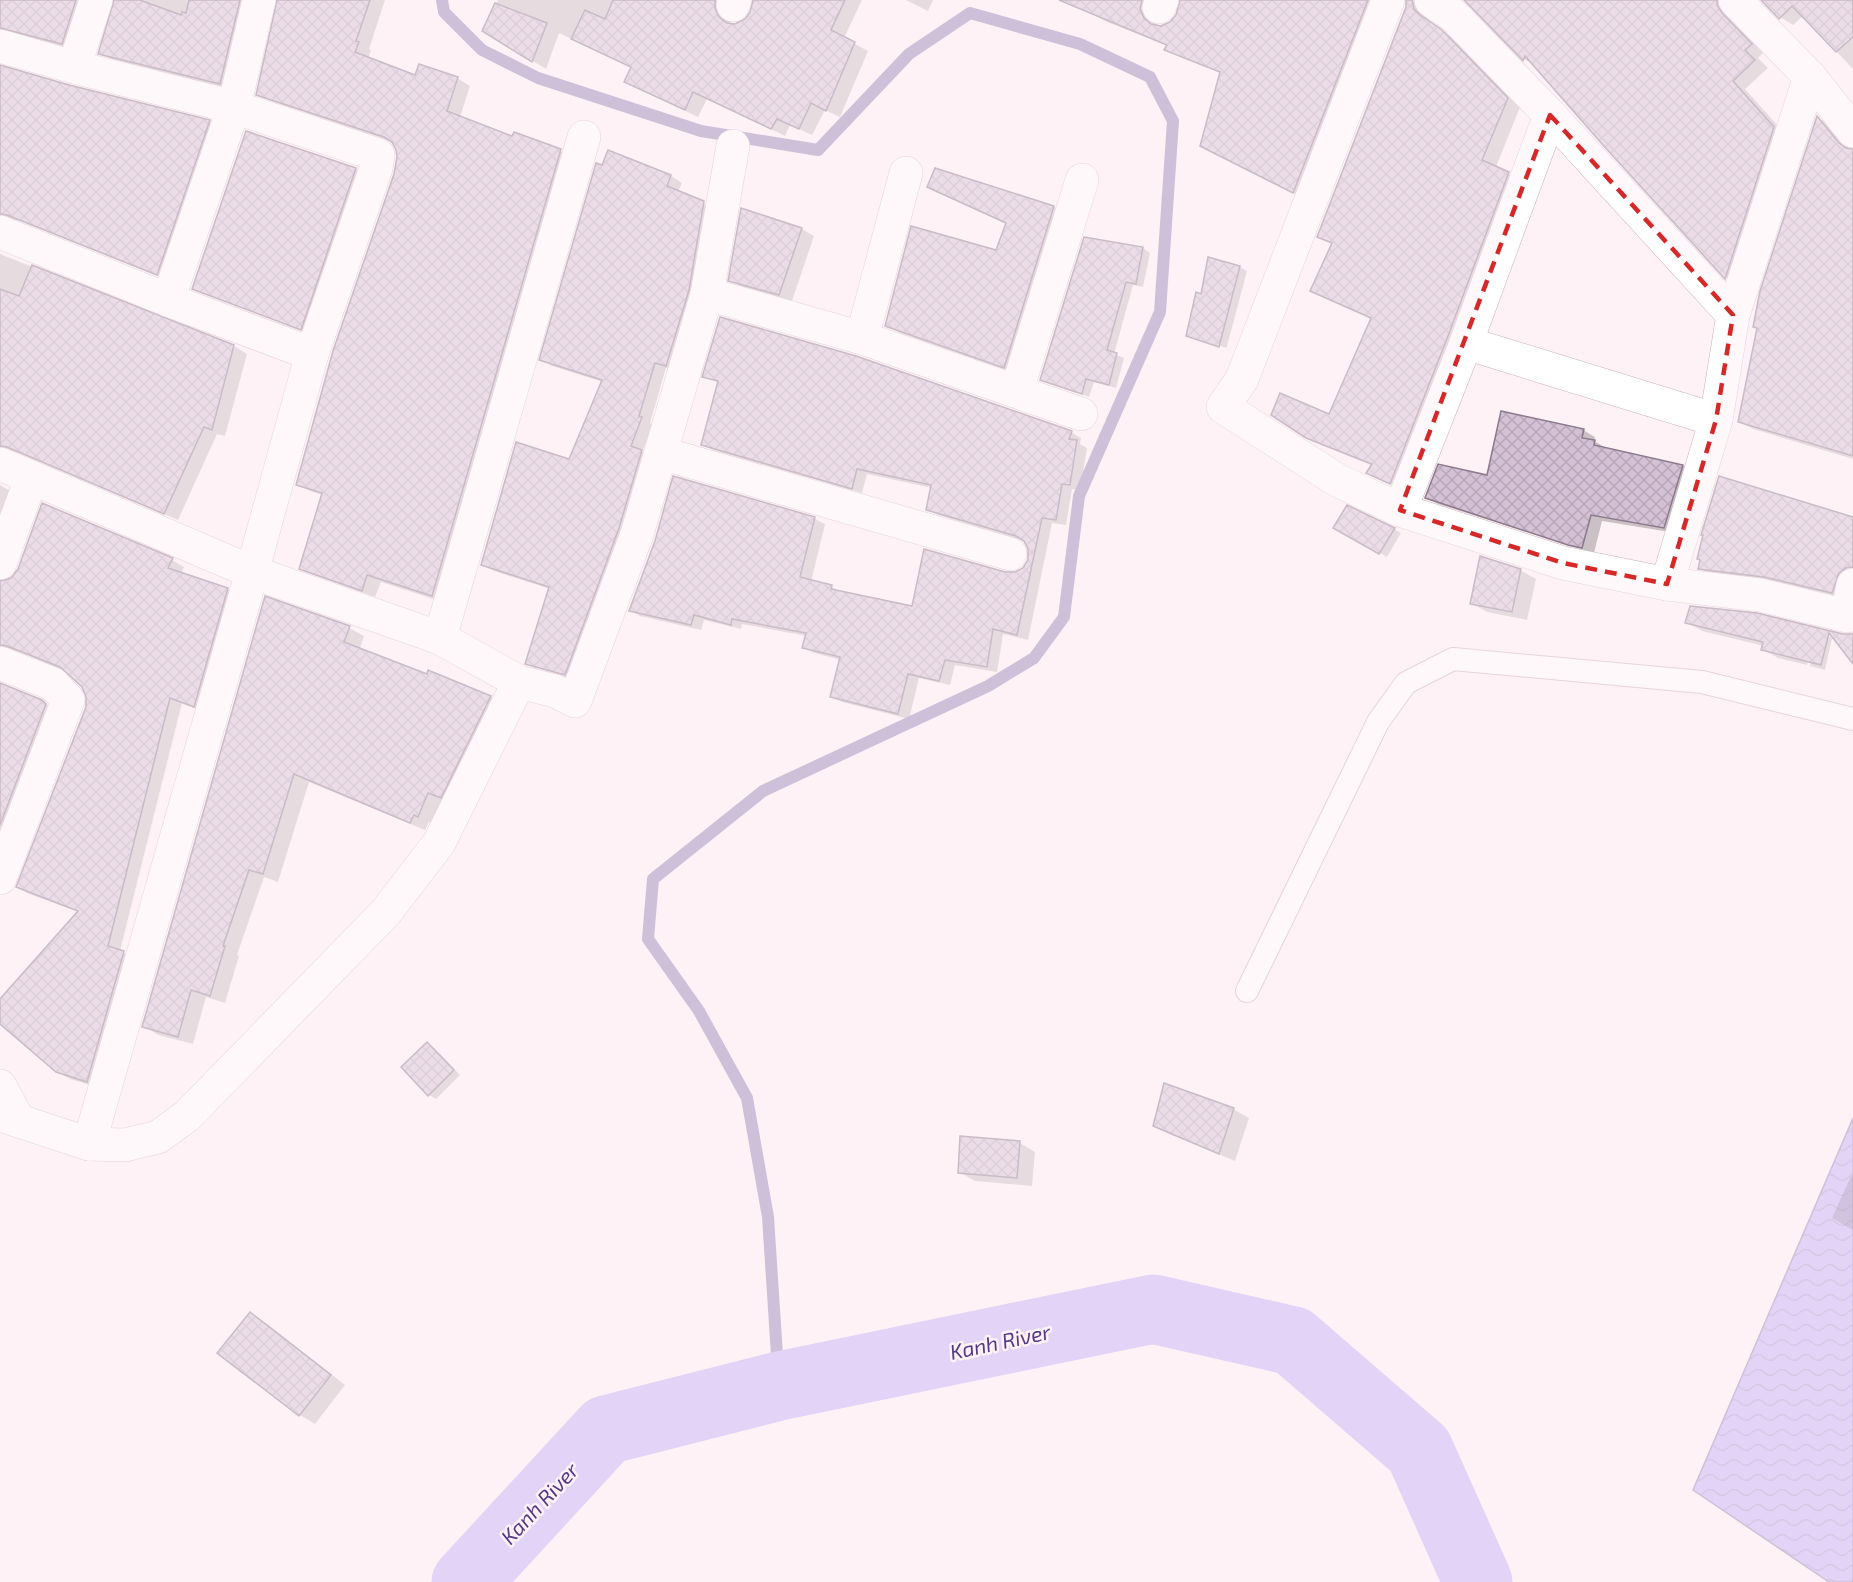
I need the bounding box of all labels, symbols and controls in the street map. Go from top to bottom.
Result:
water label: Kanh River [947,1318,1053,1364]
water label: Kanh River [495,1457,583,1549]

